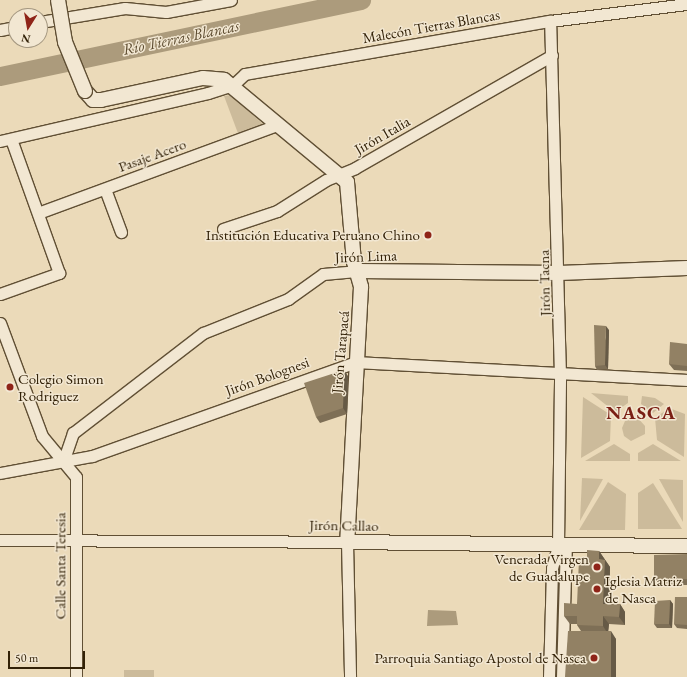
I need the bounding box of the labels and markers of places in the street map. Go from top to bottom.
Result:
place label: Institución Educativa Peruano Chino [206,226,420,244]
marker: Institución Educativa Peruano Chino [423,230,433,240]
place label: Colegio Simon Rodriguez [18,369,104,404]
marker: Colegio Simon Rodriguez [5,382,15,392]
place label: Venerada Virgen de Guadalupe [494,549,589,584]
marker: Venerada Virgen de Guadalupe [592,562,602,572]
place label: Iglesia Matriz de Nasca [605,571,682,606]
marker: Iglesia Matriz de Nasca [592,584,602,594]
place label: Parroquia Santiago Apostol de Nasca [374,649,586,667]
marker: Parroquia Santiago Apostol de Nasca [589,653,599,663]

